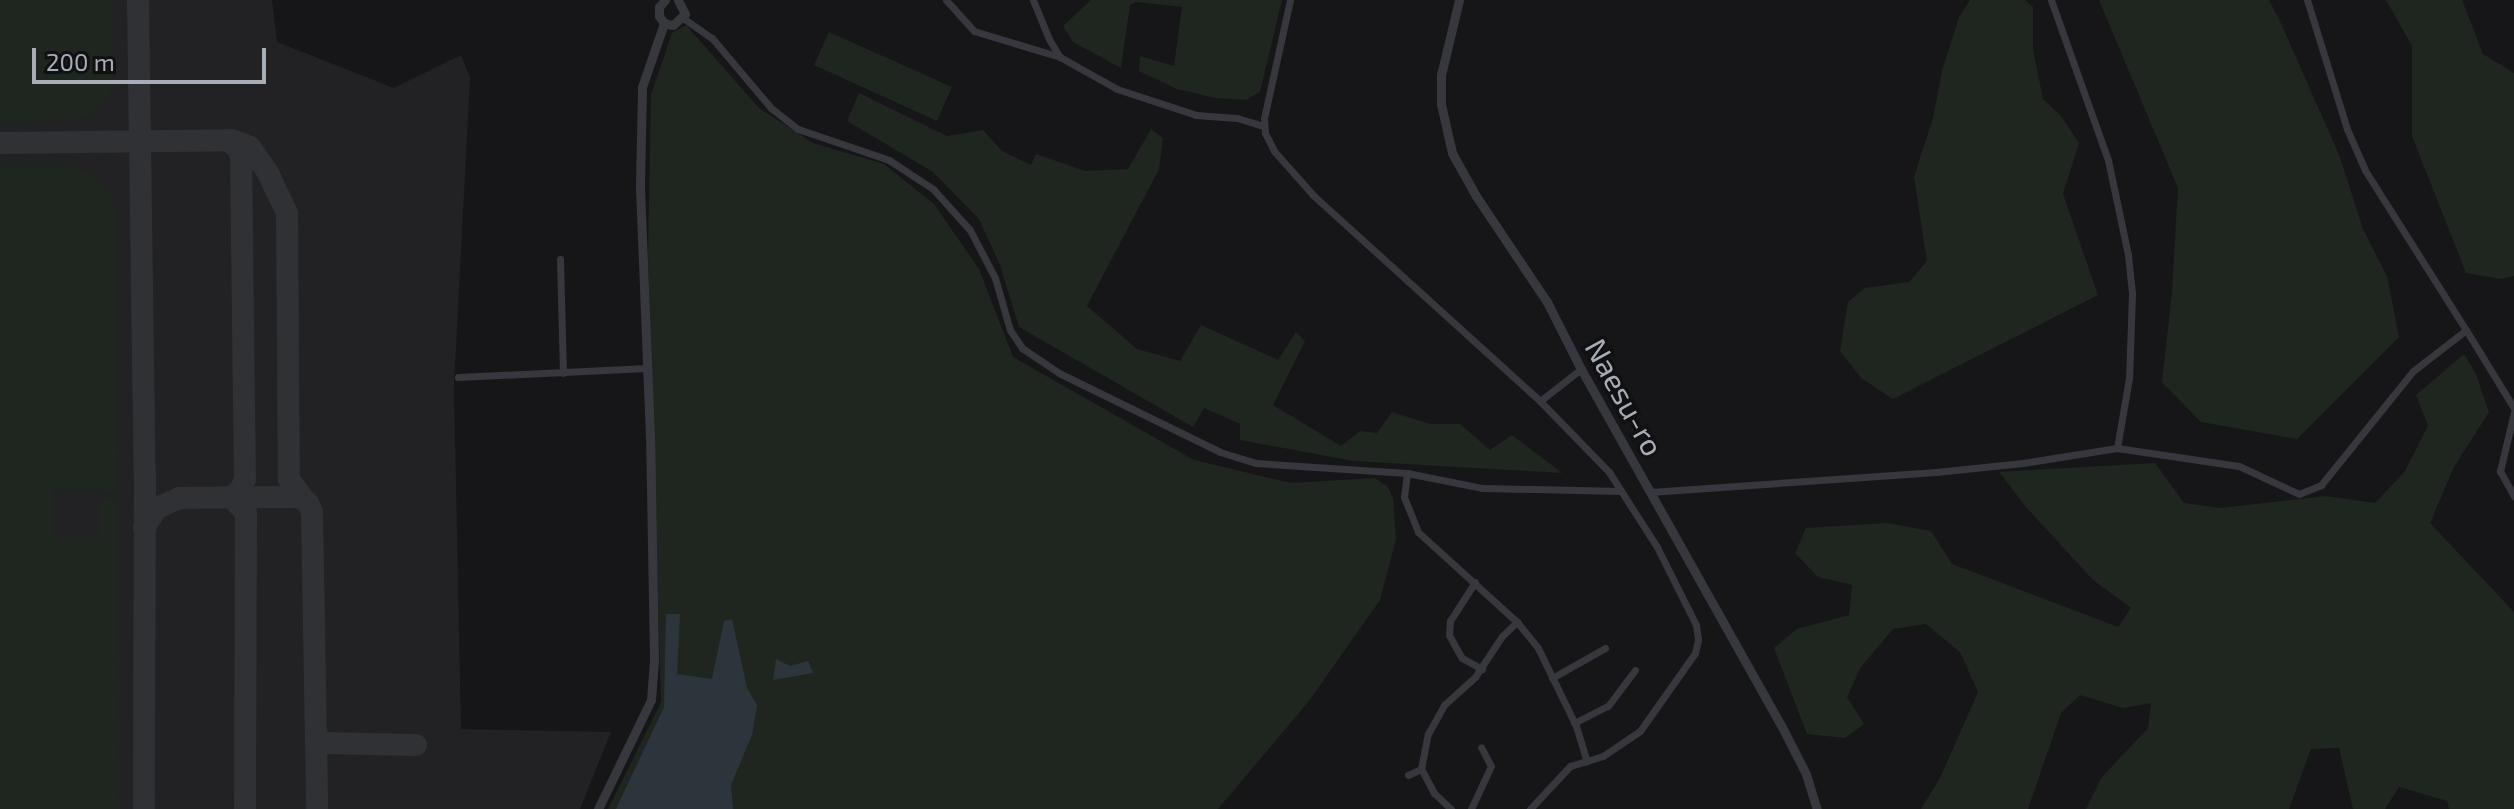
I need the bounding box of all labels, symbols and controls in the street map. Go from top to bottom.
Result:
scale bar [36,32,270,82]
text: 200 m [46,47,115,76]
street label: Naesu-ro [1578,332,1672,462]

